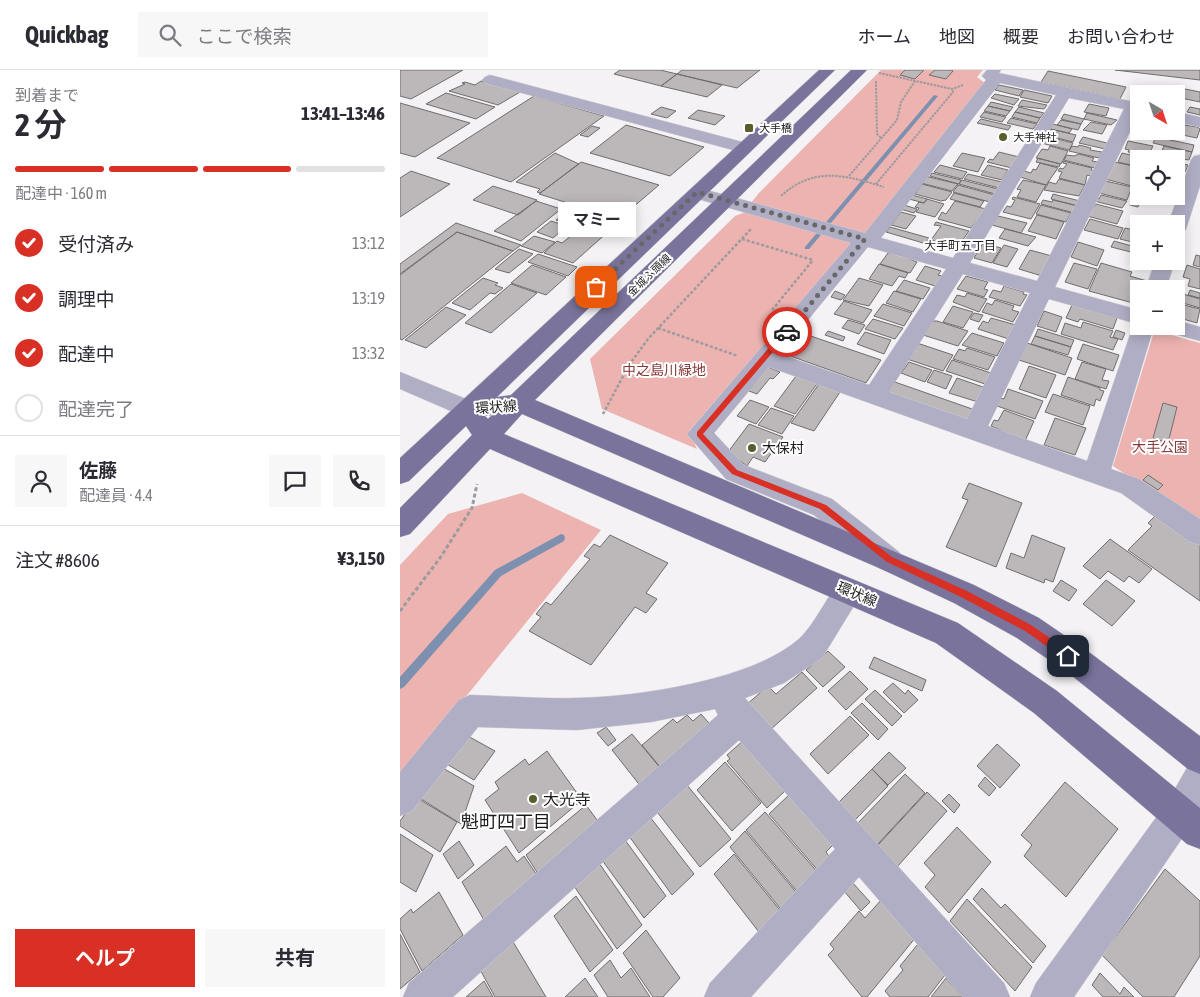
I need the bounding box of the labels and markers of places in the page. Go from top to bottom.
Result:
marker: 大手橋 [743,122,755,134]
place label: 大手橋 [759,122,792,134]
marker: 大手神社 [997,131,1009,143]
place label: 大手神社 [1013,131,1057,143]
callout: マミー [557,202,635,237]
pin [575,266,617,308]
place label: 大保村 [762,440,804,456]
marker: 大保村 [746,442,758,454]
pin [1047,635,1089,677]
place label: 大光寺 [543,790,591,808]
marker: 大光寺 [527,793,539,805]

